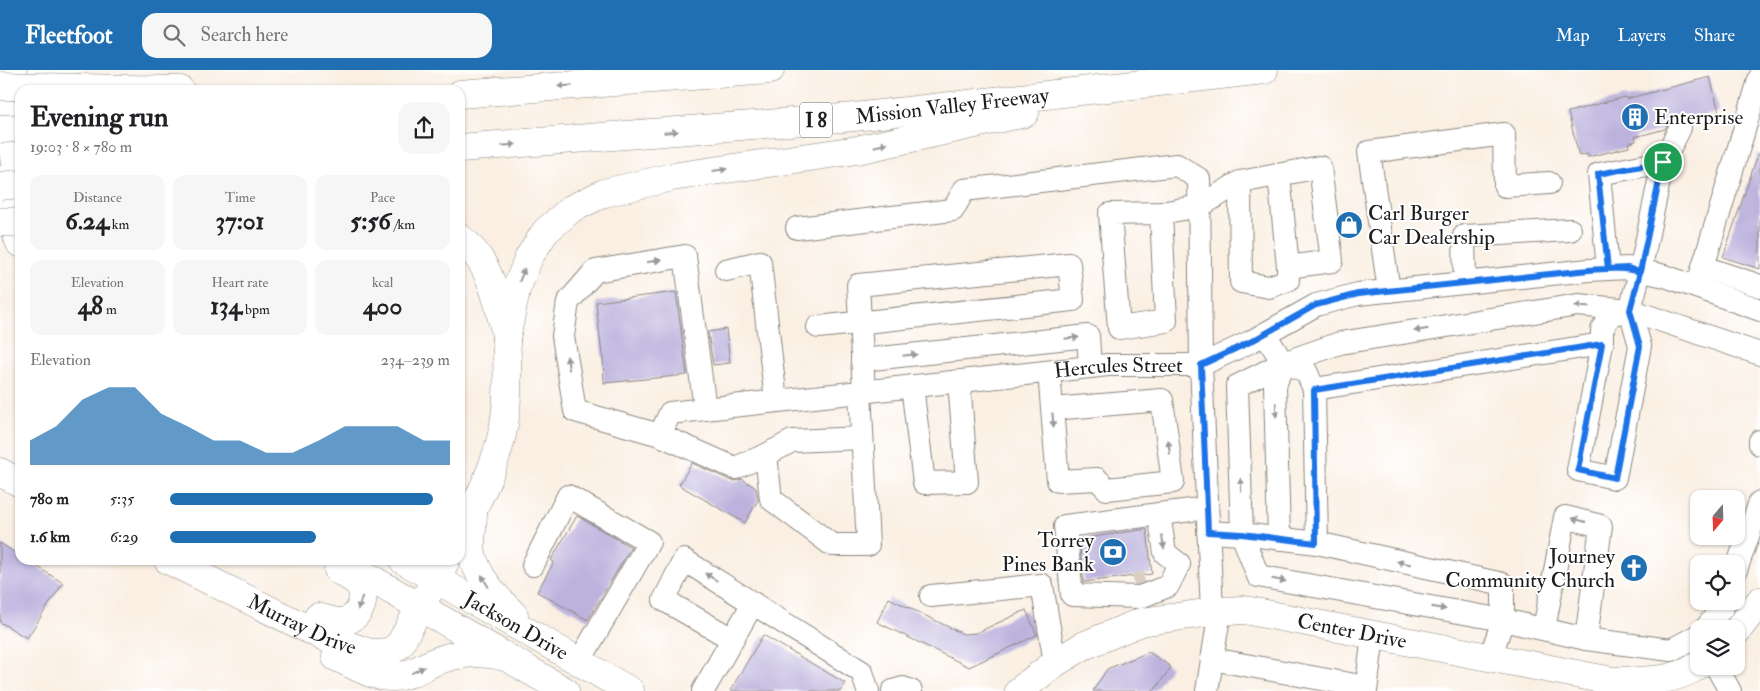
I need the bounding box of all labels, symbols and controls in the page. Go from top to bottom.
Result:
search box [142,13,492,58]
text: Fleetfoot [25,20,112,51]
icon: search [160,21,188,49]
text: Search here [200,23,288,47]
text: Map [1556,24,1590,47]
text: Layers [1618,24,1666,47]
text: Share [1694,24,1735,47]
one-way arrow [556,82,572,90]
street label: Mission Valley Freeway [854,82,1051,131]
text: Evening run [30,100,168,135]
button: share [398,102,450,154]
road number: I 8 [800,102,832,138]
building icon: Enterprise [1620,102,1650,132]
place label: Enterprise [1654,104,1743,131]
one-way arrow [663,127,679,135]
text: 19:03 · 8 × 780 m [30,137,132,157]
one-way arrow [501,140,517,148]
one-way arrow [873,141,888,149]
pin [1642,141,1684,183]
icon: arrive [1649,148,1677,176]
one-way arrow [712,166,728,174]
text: Distance [73,189,122,206]
text: Time [225,189,255,206]
text: Pace [370,189,395,206]
place label: Carl Burger Car Dealership [1368,200,1495,251]
text: 6.24 [65,206,109,237]
text: 37:01 [216,206,264,237]
text: 5:56 [350,206,391,237]
shop icon: Carl Burger Car Dealership [1334,210,1364,240]
text: km [109,216,129,233]
text: /km [391,216,415,233]
one-way arrow [646,257,662,265]
one-way arrow [518,267,526,282]
text: Elevation [71,274,124,291]
text: Heart rate [211,274,268,291]
text: kcal [372,274,393,291]
text: 48 [78,291,103,322]
text: 134 [210,291,242,322]
text: 400 [363,291,402,322]
text: m [103,301,117,318]
text: bpm [242,301,270,318]
one-way arrow [1574,301,1590,309]
one-way arrow [1413,326,1429,334]
one-way arrow [1064,334,1080,342]
text: Elevation [30,350,91,370]
text: 234–239 m [381,350,450,370]
one-way arrow [903,350,919,358]
street label: Hercules Street [1053,352,1183,385]
one-way arrow [563,355,571,371]
one-way arrow [1272,403,1280,419]
one-way arrow [1049,412,1057,428]
one-way arrow [1164,439,1172,455]
one-way arrow [1237,477,1245,493]
text: 780 m [30,489,69,509]
text: 5:35 [110,489,134,509]
north arrow [1690,490,1745,545]
map controls [1690,490,1745,675]
one-way arrow [1571,516,1586,524]
text: 1.6 km [30,527,70,547]
text: 6:29 [110,527,138,547]
place label: Torrey Pines Bank [1002,527,1095,578]
one-way arrow [1160,535,1168,551]
bank icon: Torrey Pines Bank [1098,537,1128,567]
place label: Journey Community Church [1445,543,1616,594]
church icon: Journey Community Church [1619,553,1649,583]
button: locate [1690,555,1745,610]
one-way arrow [1396,558,1412,566]
one-way arrow [705,572,718,582]
one-way arrow [481,573,489,588]
one-way arrow [1271,576,1287,584]
street label: Jackson Drive [458,585,573,667]
street label: Murray Drive [243,588,360,661]
one-way arrow [356,596,364,611]
one-way arrow [1431,605,1447,613]
street label: Center Drive [1295,607,1409,655]
button: layers [1690,620,1745,675]
one-way arrow [411,666,425,674]

